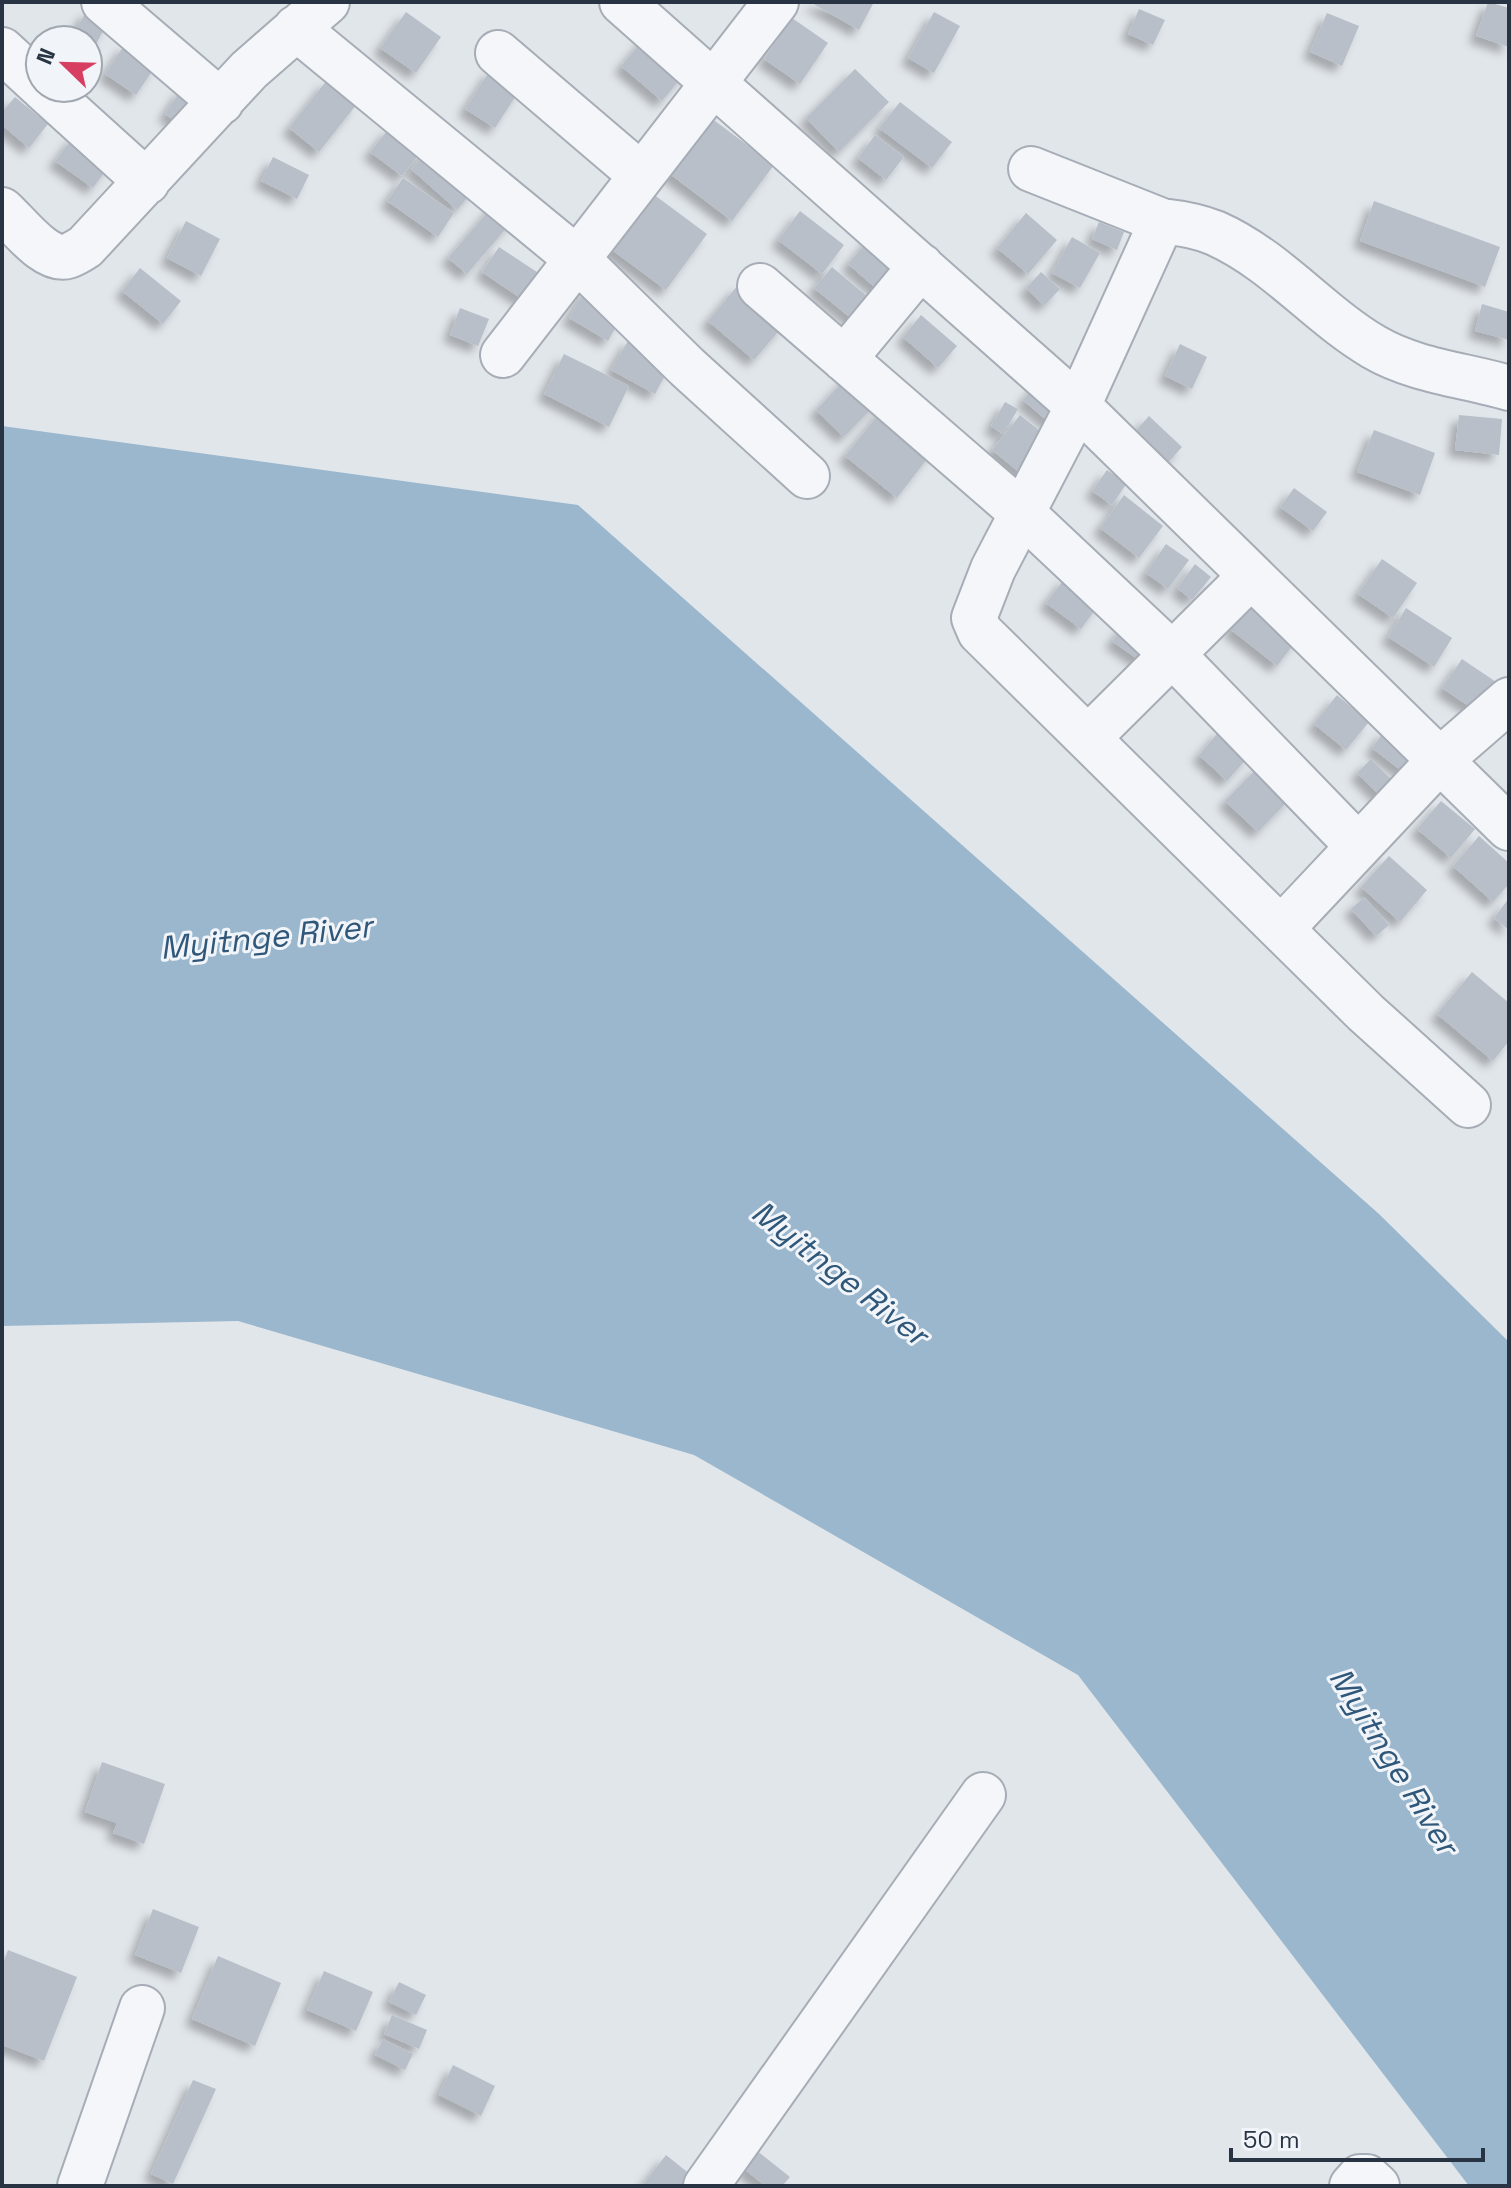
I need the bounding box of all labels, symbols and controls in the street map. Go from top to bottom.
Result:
north arrow [24,24,104,104]
text: N [30,44,61,68]
water label: Myitnge River [158,906,377,968]
water label: Myitnge River [744,1192,938,1356]
water label: Myitnge River [1321,1660,1469,1864]
scale bar [1231,2112,1483,2162]
text: 50 m [1243,2124,1300,2155]

